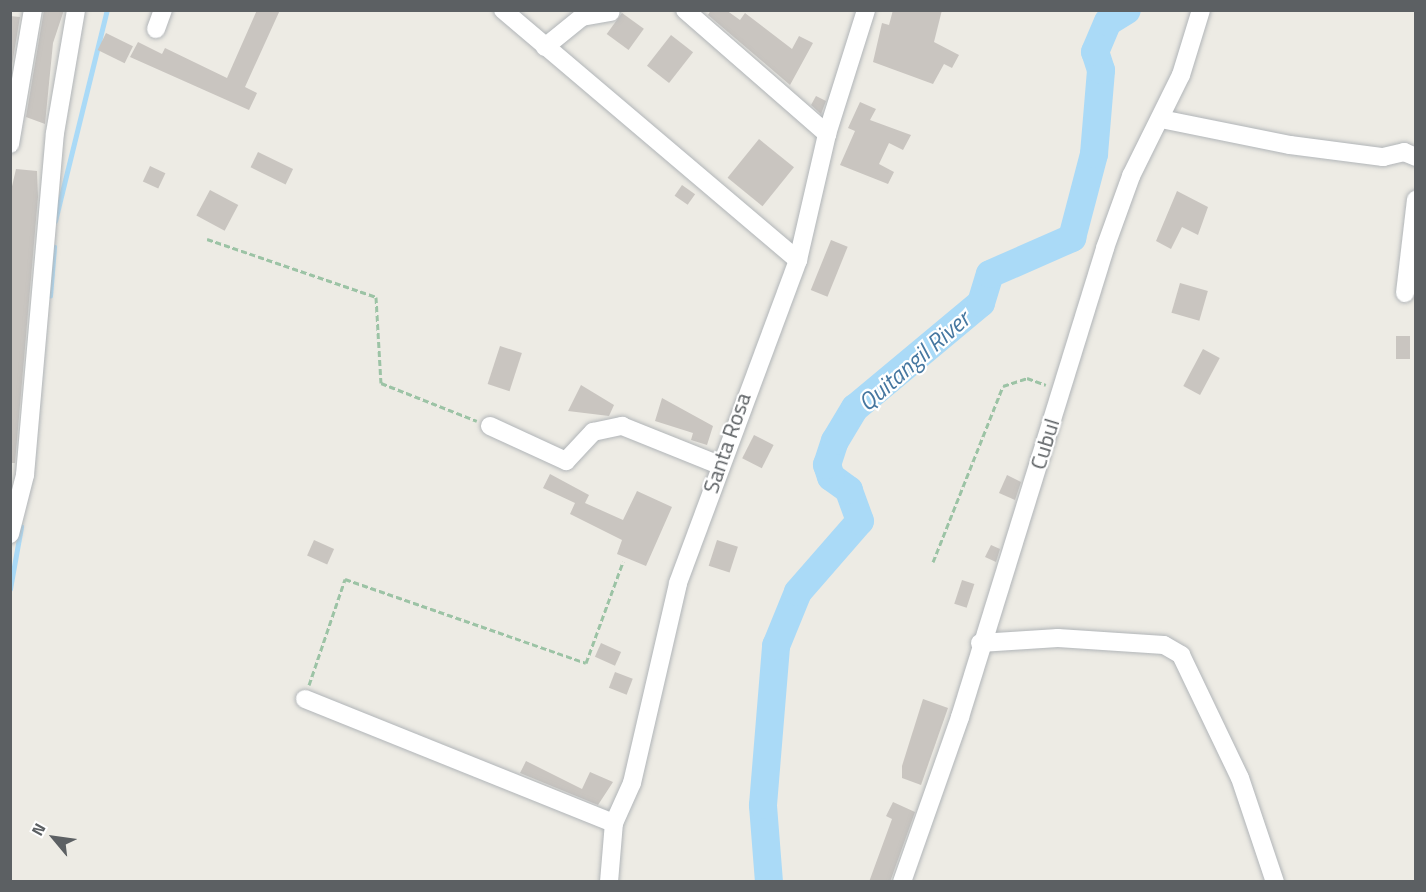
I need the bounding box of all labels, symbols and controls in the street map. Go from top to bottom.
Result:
water label: Quitangil River [853,305,975,417]
street label: Santa Rosa [698,389,756,497]
street label: Cubul [1025,415,1065,473]
north arrow [24,808,84,868]
text: N [25,819,51,840]

